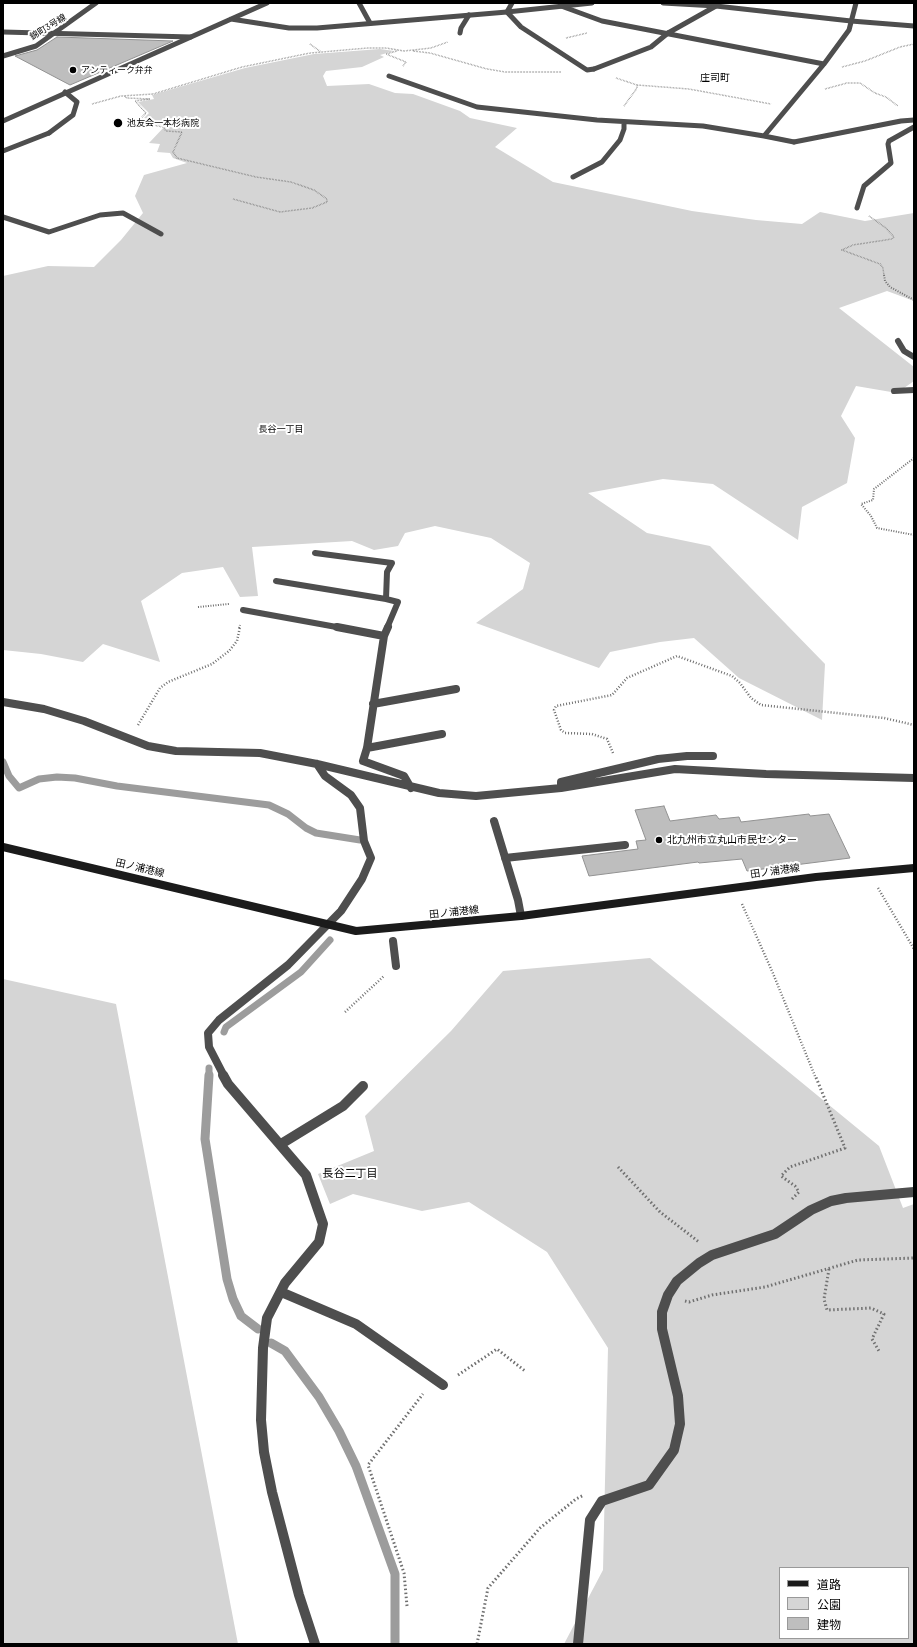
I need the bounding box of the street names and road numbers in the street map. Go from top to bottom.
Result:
street label: 錦町3号線 [28,12,68,42]
street label: 田ノ浦港線 [114,857,166,879]
street label: 田ノ浦港線 [749,862,801,880]
street label: 田ノ浦港線 [429,903,479,921]

